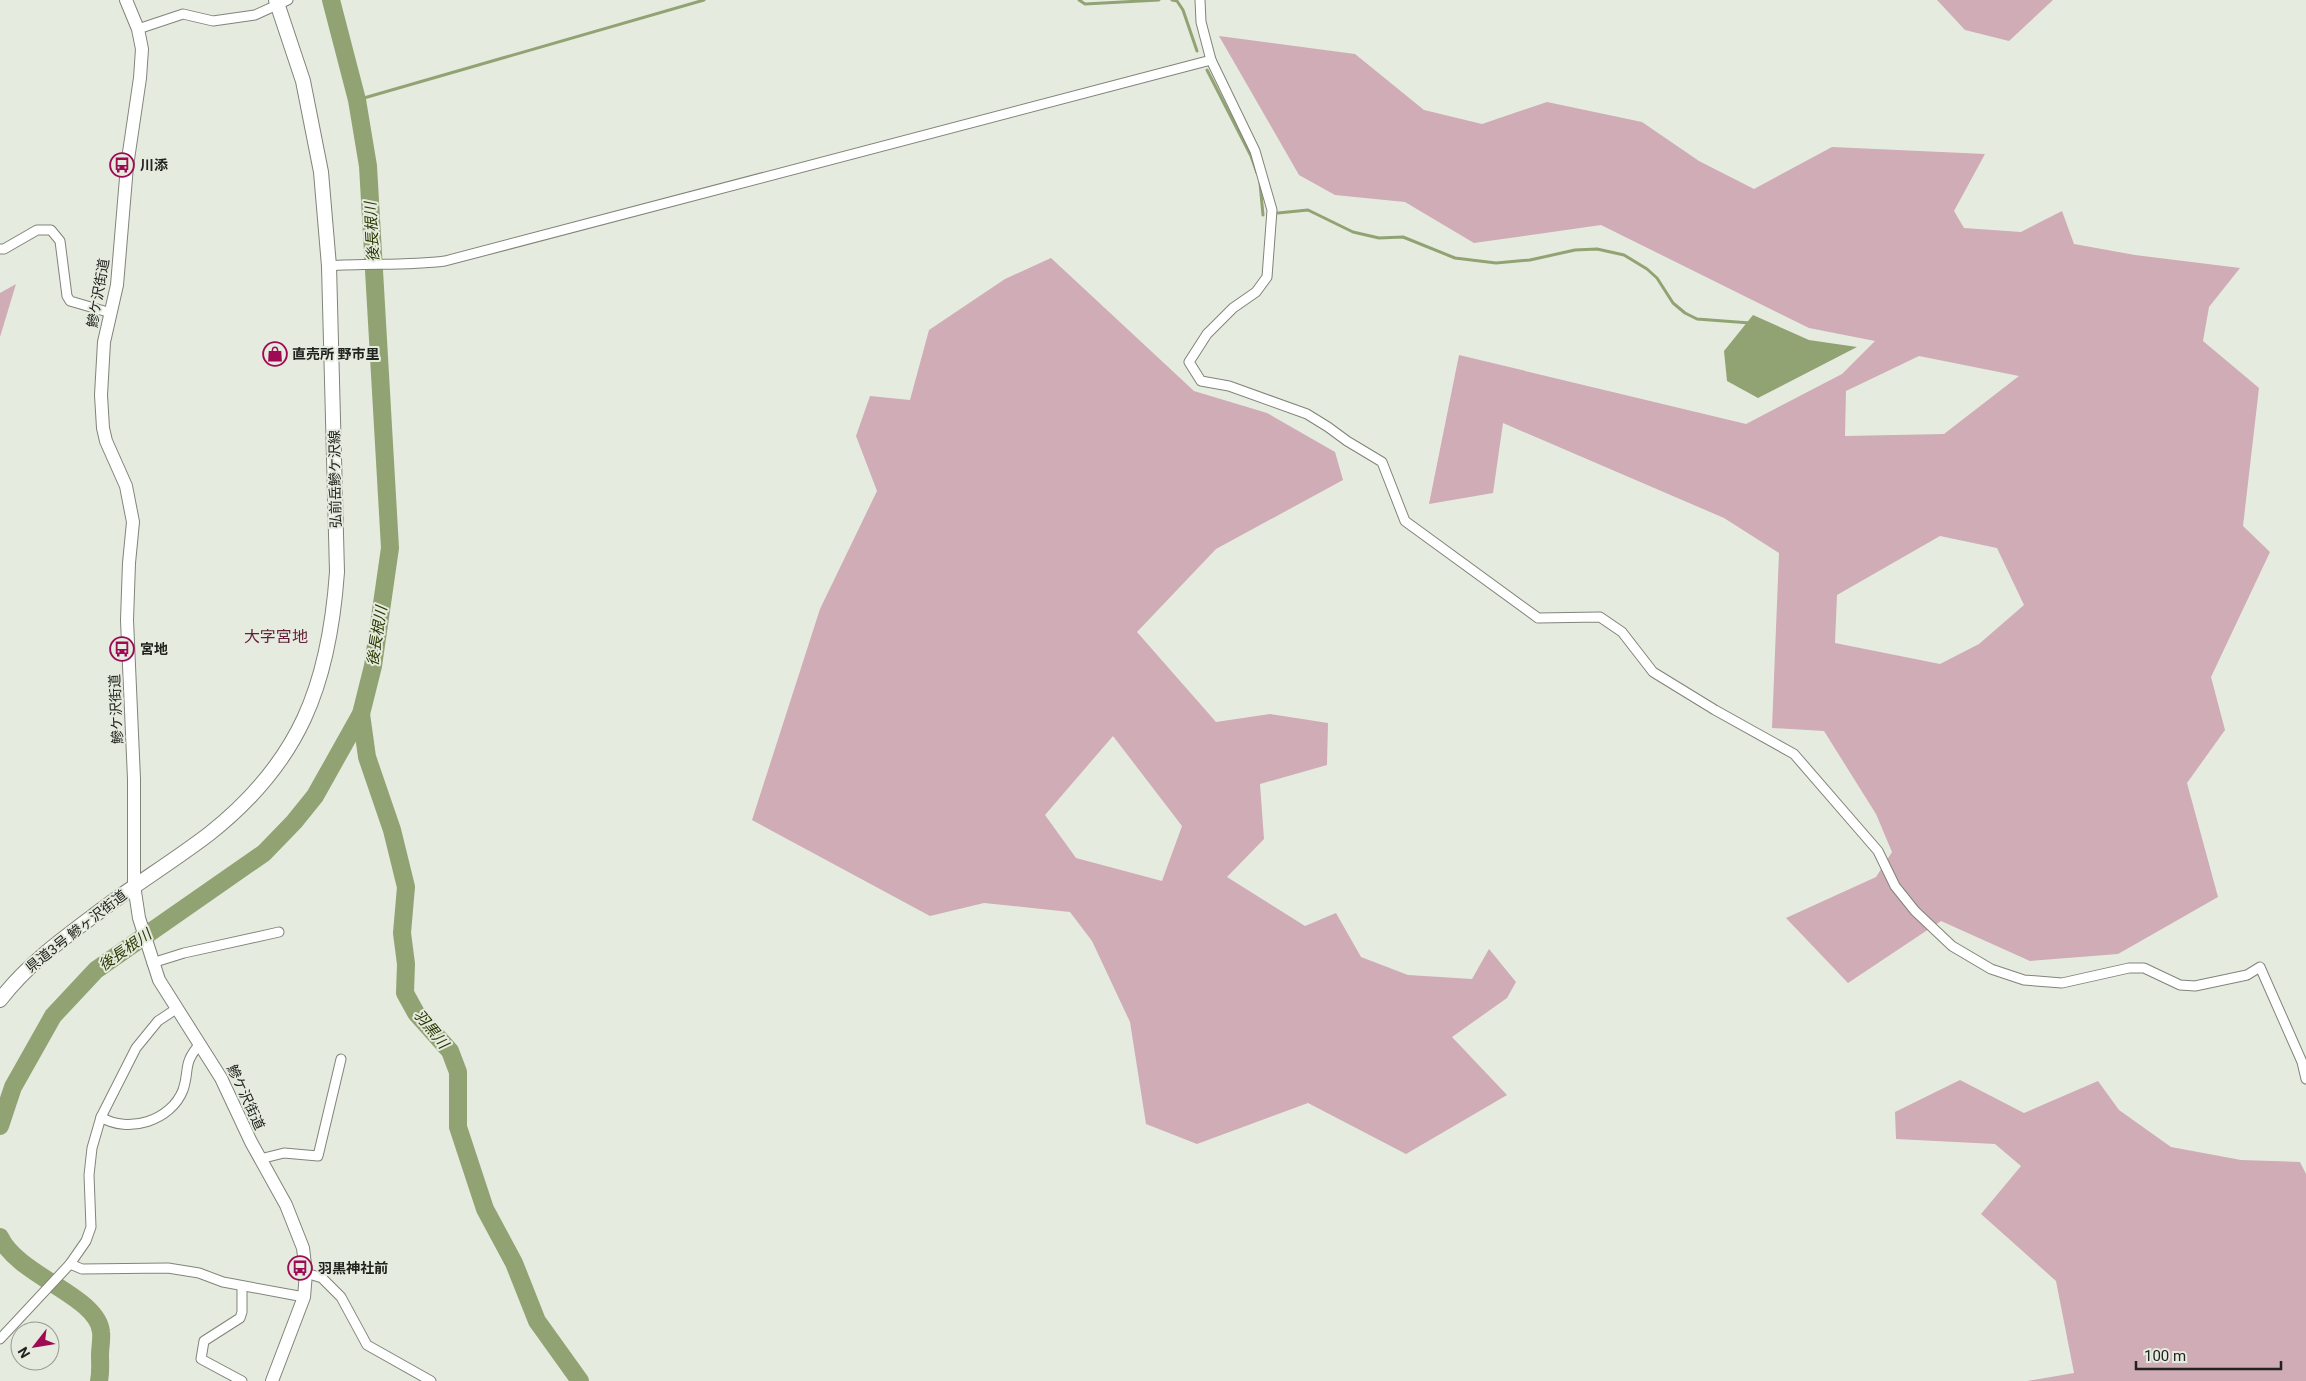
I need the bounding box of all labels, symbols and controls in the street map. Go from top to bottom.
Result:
bus stop icon: 川添 [109,152,135,178]
place label: 川添 [140,157,168,173]
water label: 後長根川 [361,200,383,262]
street label: 鰺ケ沢街道 [84,257,112,329]
shop icon: 直売所 野市里 [262,341,288,367]
place label: 直売所 野市里 [292,346,379,362]
street label: 弘前岳鰺ケ沢線 [326,430,344,528]
water label: 後長根川 [363,603,391,667]
district label: 大字宮地 [244,627,308,646]
bus stop icon: 宮地 [109,636,135,662]
place label: 宮地 [140,641,168,657]
street label: 鰺ケ沢街道 [106,674,126,744]
street label: 県道3号 鰺ヶ沢街道 [22,887,130,975]
water label: 後長根川 [95,924,156,975]
water label: 羽黒川 [410,1006,453,1054]
street label: 鰺ケ沢街道 [224,1062,268,1132]
bus stop icon: 羽黒神社前 [287,1255,313,1281]
place label: 羽黒神社前 [318,1260,388,1276]
north arrow [10,1321,60,1371]
scale bar [2136,1338,2281,1370]
text: N [14,1344,33,1361]
text: 100 m [2144,1347,2186,1365]

